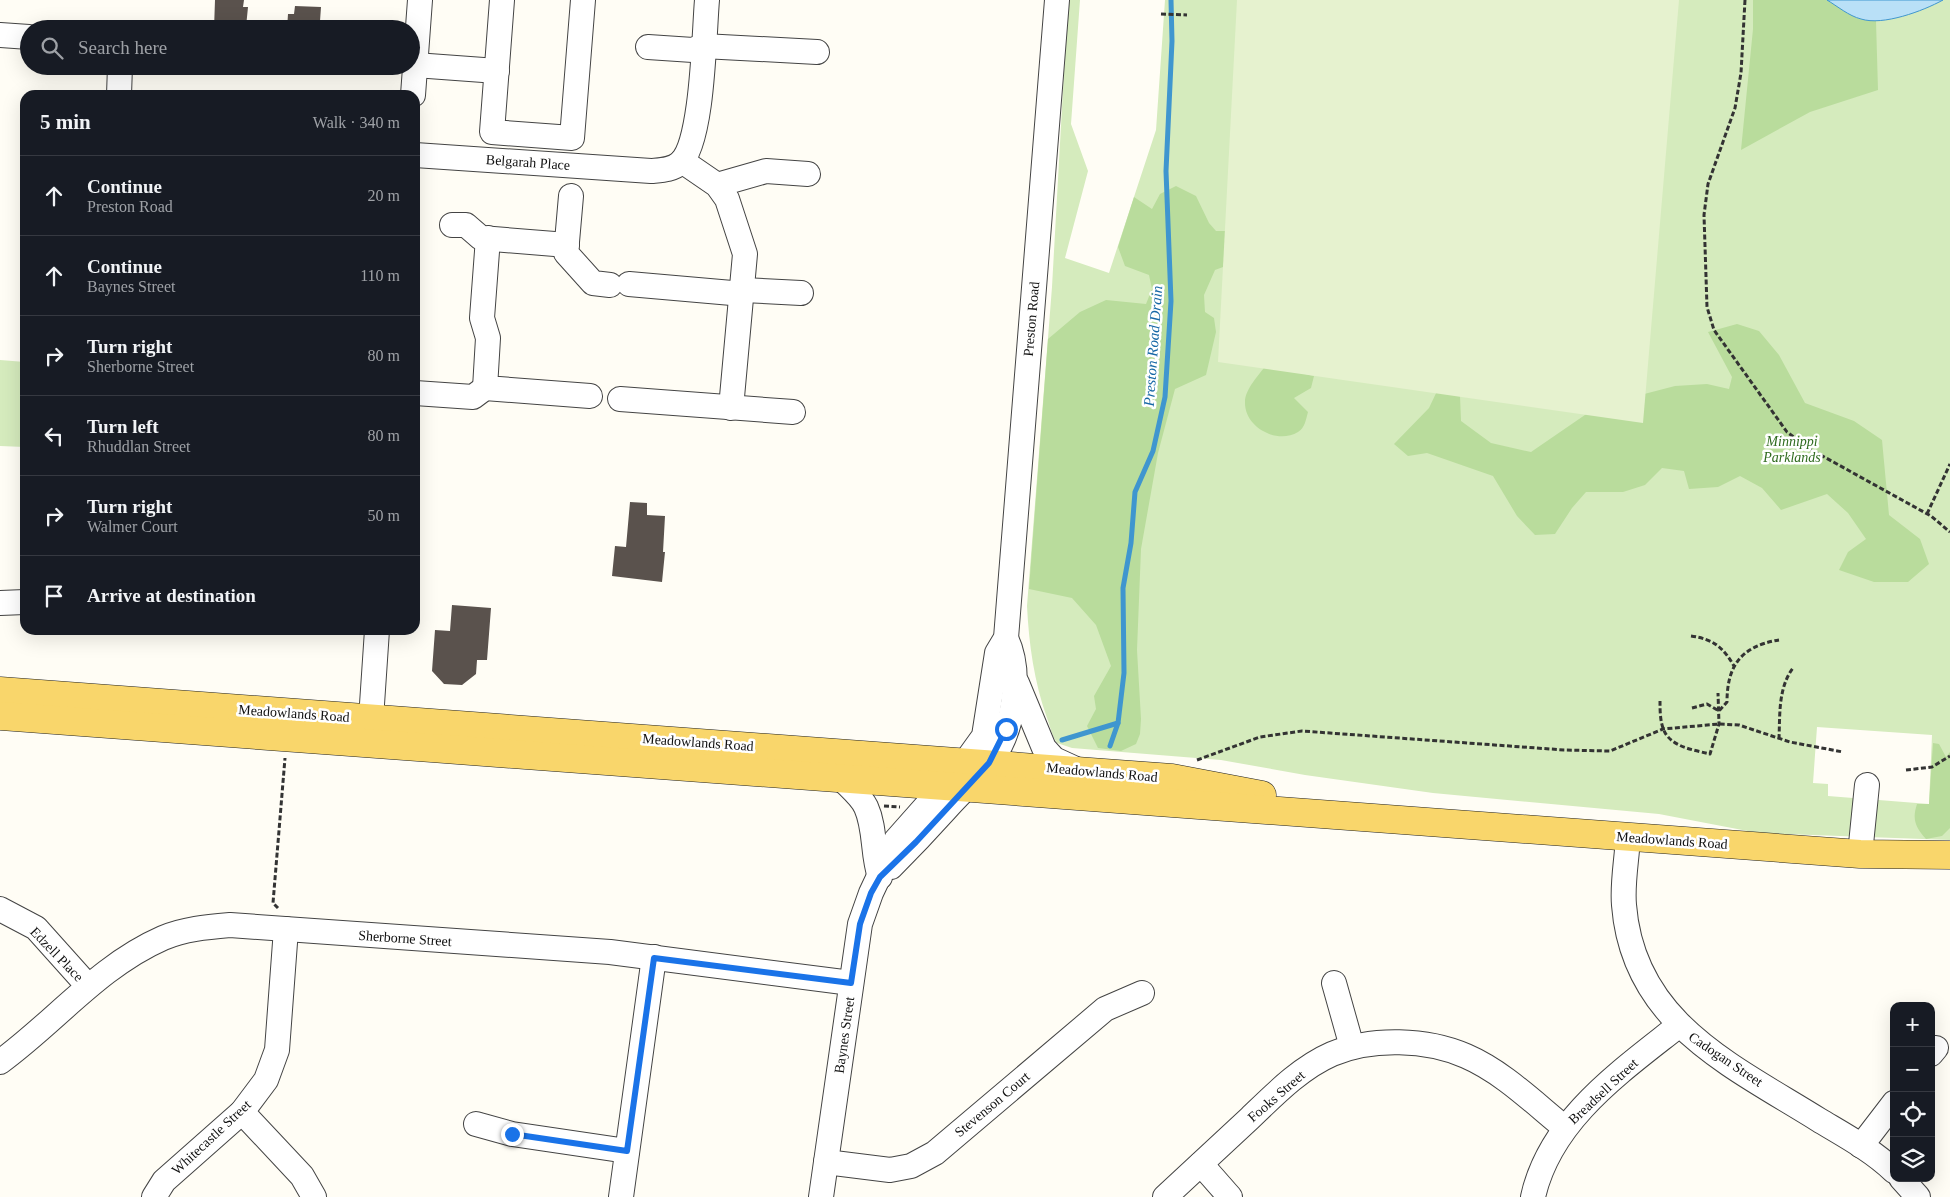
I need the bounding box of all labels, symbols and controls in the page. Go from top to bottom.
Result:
search box [20,20,420,75]
icon: search [38,34,66,62]
text: Search here [78,37,167,58]
text: 5 min [40,110,91,134]
text: Walk · 340 m [313,114,400,131]
street label: Belgarah Place [485,152,571,173]
text: Continue [87,176,162,197]
icon: ahead [40,182,68,210]
text: 20 m [368,187,400,204]
text: Preston Road [87,198,173,215]
text: Continue [87,256,162,277]
icon: ahead [40,262,68,290]
text: 110 m [360,267,400,284]
text: Baynes Street [87,278,175,295]
street label: Preston Road [1021,281,1042,357]
water label: Preston Road Drain [1141,285,1165,408]
text: Turn right [87,336,172,357]
icon: right [40,342,68,370]
text: 80 m [368,347,400,364]
text: Sherborne Street [87,358,194,375]
text: Turn left [87,416,159,437]
icon: left [40,422,68,450]
text: 80 m [368,427,400,444]
park label: Minnippi Parklands [1762,434,1821,465]
text: Rhuddlan Street [87,438,191,455]
text: Turn right [87,496,172,517]
icon: right [40,502,68,530]
text: 50 m [368,507,400,524]
text: Walmer Court [87,518,178,535]
icon: arrive [40,582,68,610]
text: Arrive at destination [87,585,256,606]
street label: Meadowlands Road [238,702,350,725]
route start [995,718,1018,741]
street label: Meadowlands Road [642,731,754,754]
street label: Meadowlands Road [1046,760,1158,785]
street label: Meadowlands Road [1616,829,1728,852]
street label: Edzell Place [27,924,86,985]
street label: Sherborne Street [358,928,452,949]
street label: Baynes Street [832,996,857,1074]
map controls [1890,1002,1935,1182]
button: + [1890,1002,1935,1047]
street label: Cadogan Street [1686,1029,1766,1090]
button: − [1890,1047,1935,1092]
street label: Breadsell Street [1566,1055,1641,1127]
street label: Fooks Street [1245,1068,1308,1125]
street label: Stevenson Court [952,1069,1033,1140]
button: locate [1890,1092,1935,1137]
street label: Whitecastle Street [169,1097,254,1178]
route end [501,1123,524,1146]
button: layers [1890,1137,1935,1182]

